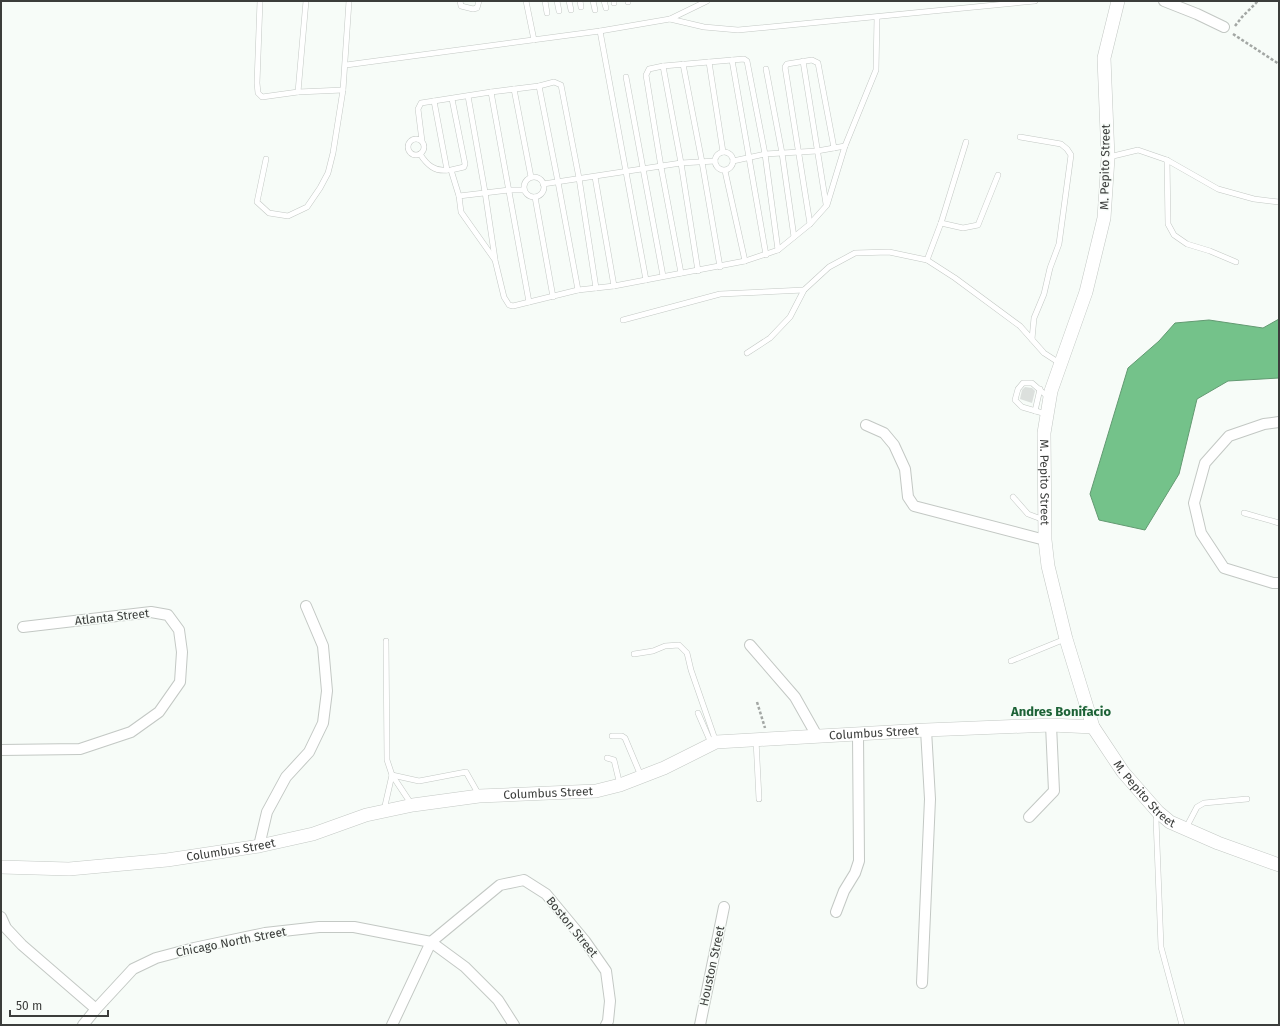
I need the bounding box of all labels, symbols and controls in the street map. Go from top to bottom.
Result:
street label: M. Pepito Street [1097,123,1113,210]
street label: M. Pepito Street [1037,439,1052,526]
street label: Atlanta Street [74,606,150,628]
district label: Andres Bonifacio [1010,704,1111,719]
street label: Columbus Street [829,723,920,743]
street label: M. Pepito Street [1110,758,1178,831]
street label: Columbus Street [503,784,594,802]
street label: Columbus Street [185,835,277,864]
street label: Boston Street [543,894,601,961]
street label: Chicago North Street [175,924,288,960]
street label: Houston Street [697,924,727,1007]
scale bar [10,992,108,1018]
text: 50 m [16,999,42,1013]

